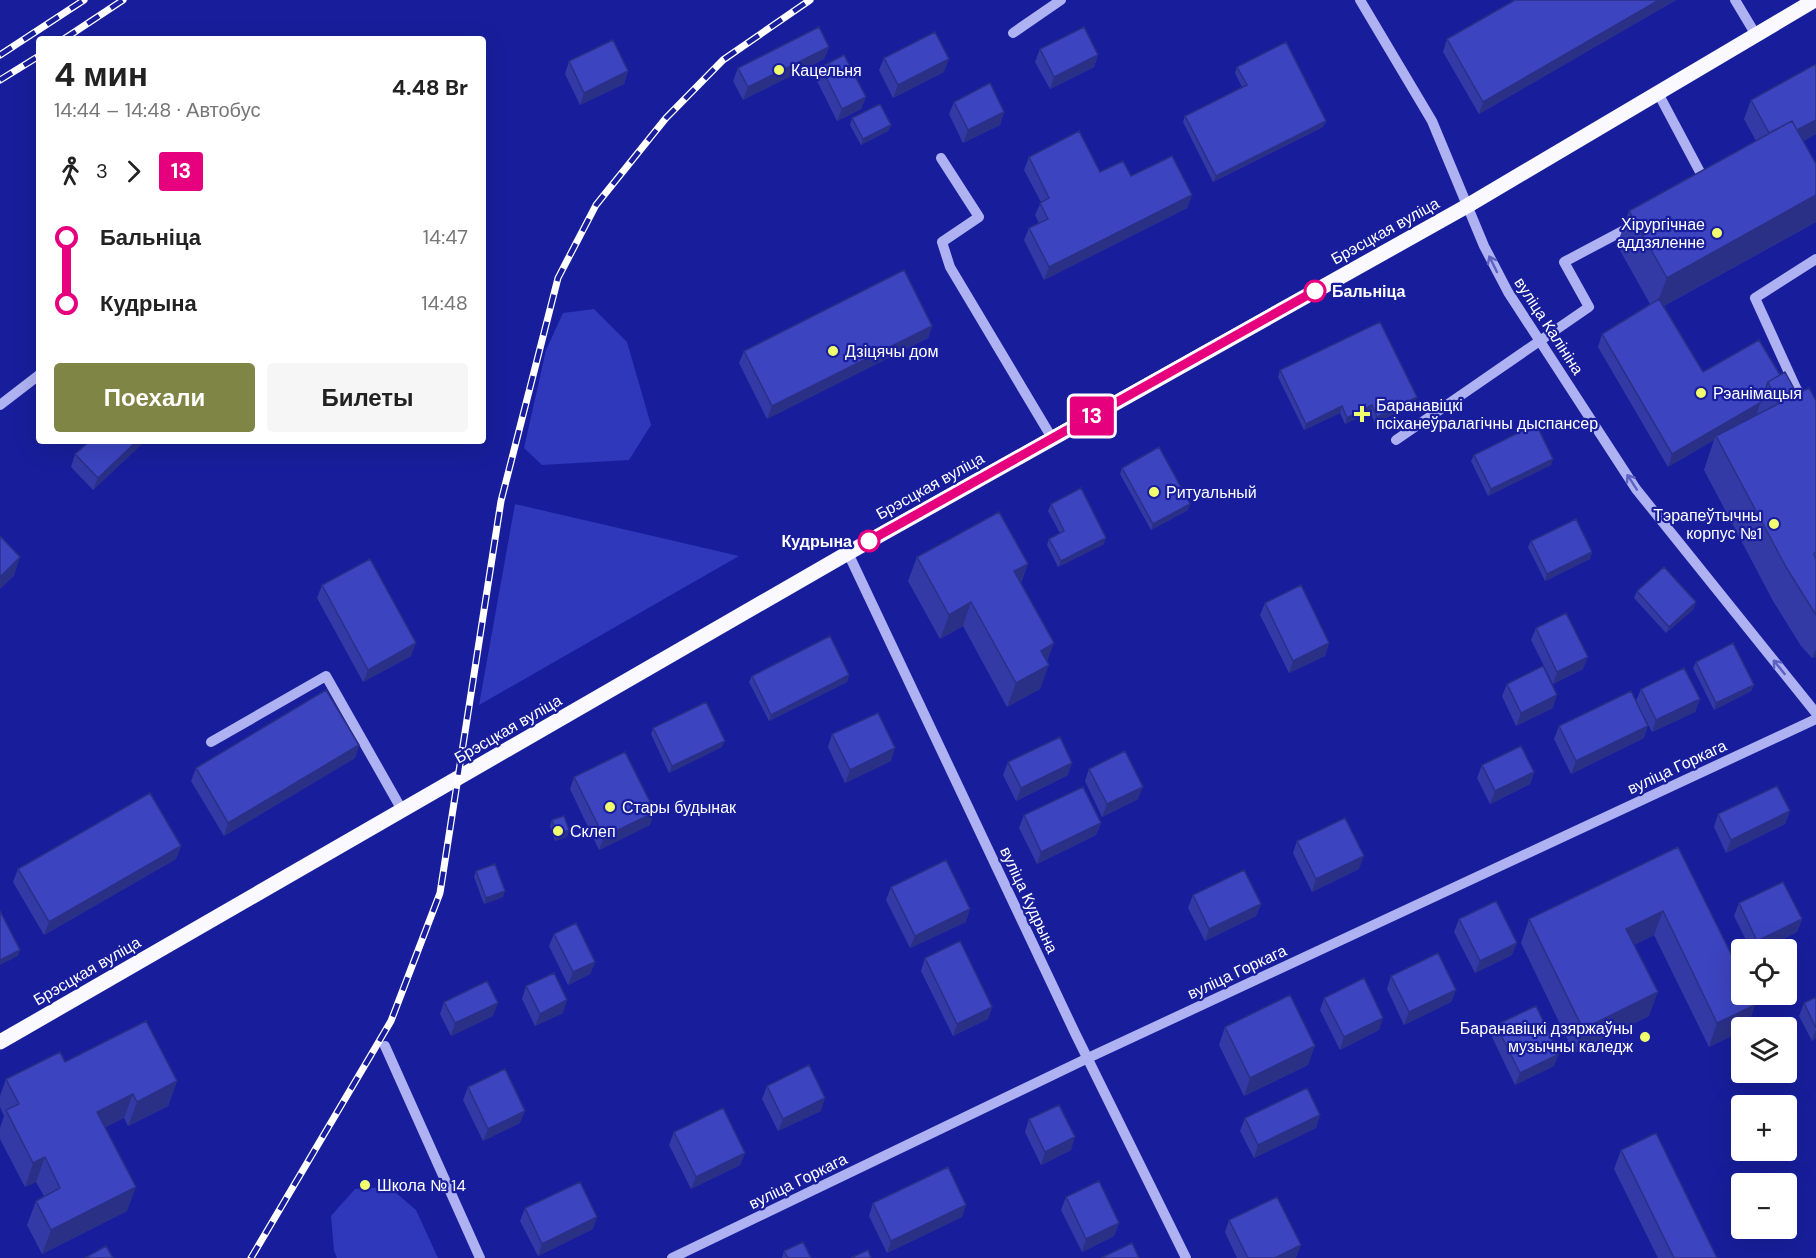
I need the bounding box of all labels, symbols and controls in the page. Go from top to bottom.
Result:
text: 4 мин [54,53,148,96]
place label: Кацельня [791,60,862,81]
marker: Кацельня [772,63,786,77]
text: 4.48 Br [392,73,468,102]
text: 14:44 – 14:48 · Автобус [54,97,260,123]
icon: walk [54,155,87,188]
icon: forward [117,155,150,188]
text: 13 [171,157,191,185]
text: 3 [96,158,108,184]
street label: Брэсцкая вуліца [1327,193,1443,269]
place label: Хірургічнае аддзяленне [1617,214,1705,253]
text: Бальніца [100,223,201,252]
text: 14:47 [423,224,468,250]
marker: Хірургічнае аддзяленне [1710,226,1724,240]
one-way arrow [1487,256,1498,274]
street label: вуліца Калініна [1510,273,1588,379]
marker: Бальніца [1304,280,1326,302]
place label: Бальніца [1332,281,1406,302]
text: Кудрына [100,289,197,318]
text: 14:48 [421,290,468,316]
place label: Дзіцячы дом [845,341,938,362]
marker: Дзіцячы дом [826,344,840,358]
button: Поехали [54,363,255,432]
button: Билеты [267,363,468,432]
place label: Рэанімацыя [1713,383,1802,404]
marker: Рэанімацыя [1694,386,1708,400]
place label: Баранавіцкі псіханеўралагічны дыспансер [1376,395,1598,434]
line badge: 13 [1065,396,1119,436]
text: 13 [1082,402,1102,430]
marker: Баранавіцкі псіханеўралагічны дыспансер [1353,405,1371,423]
street label: Брэсцкая вуліца [872,448,988,524]
one-way arrow [1626,474,1638,490]
place label: Ритуальный [1166,482,1257,503]
marker: Ритуальный [1147,485,1161,499]
place label: Тэрапеўтычны корпус №1 [1653,505,1762,544]
marker: Тэрапеўтычны корпус №1 [1767,517,1781,531]
marker: Кудрына [858,530,880,552]
place label: Кудрына [782,531,852,552]
one-way arrow [1773,659,1786,675]
street label: Брэсцкая вуліца [451,690,566,768]
street label: вуліца Горкага [1624,735,1730,799]
place label: Стары будынак [622,797,737,818]
marker: Стары будынак [603,800,617,814]
place label: Склеп [570,821,616,842]
marker: Склеп [551,824,565,838]
street label: вуліца Кудрына [995,843,1063,957]
street label: Брэсцкая вуліца [30,932,145,1010]
map controls [1731,939,1797,1239]
button: locate [1731,939,1797,1005]
street label: вуліца Горкага [1184,940,1290,1004]
button: layers [1731,1017,1797,1083]
place label: Баранавіцкі дзяржаўны музычны каледж [1460,1018,1633,1057]
marker: Баранавіцкі дзяржаўны музычны каледж [1638,1030,1652,1044]
button: + [1731,1095,1797,1161]
street label: вуліца Горкага [745,1148,851,1214]
button: − [1731,1173,1797,1239]
place label: Школа № 14 [377,1175,466,1196]
marker: Школа № 14 [358,1178,372,1192]

